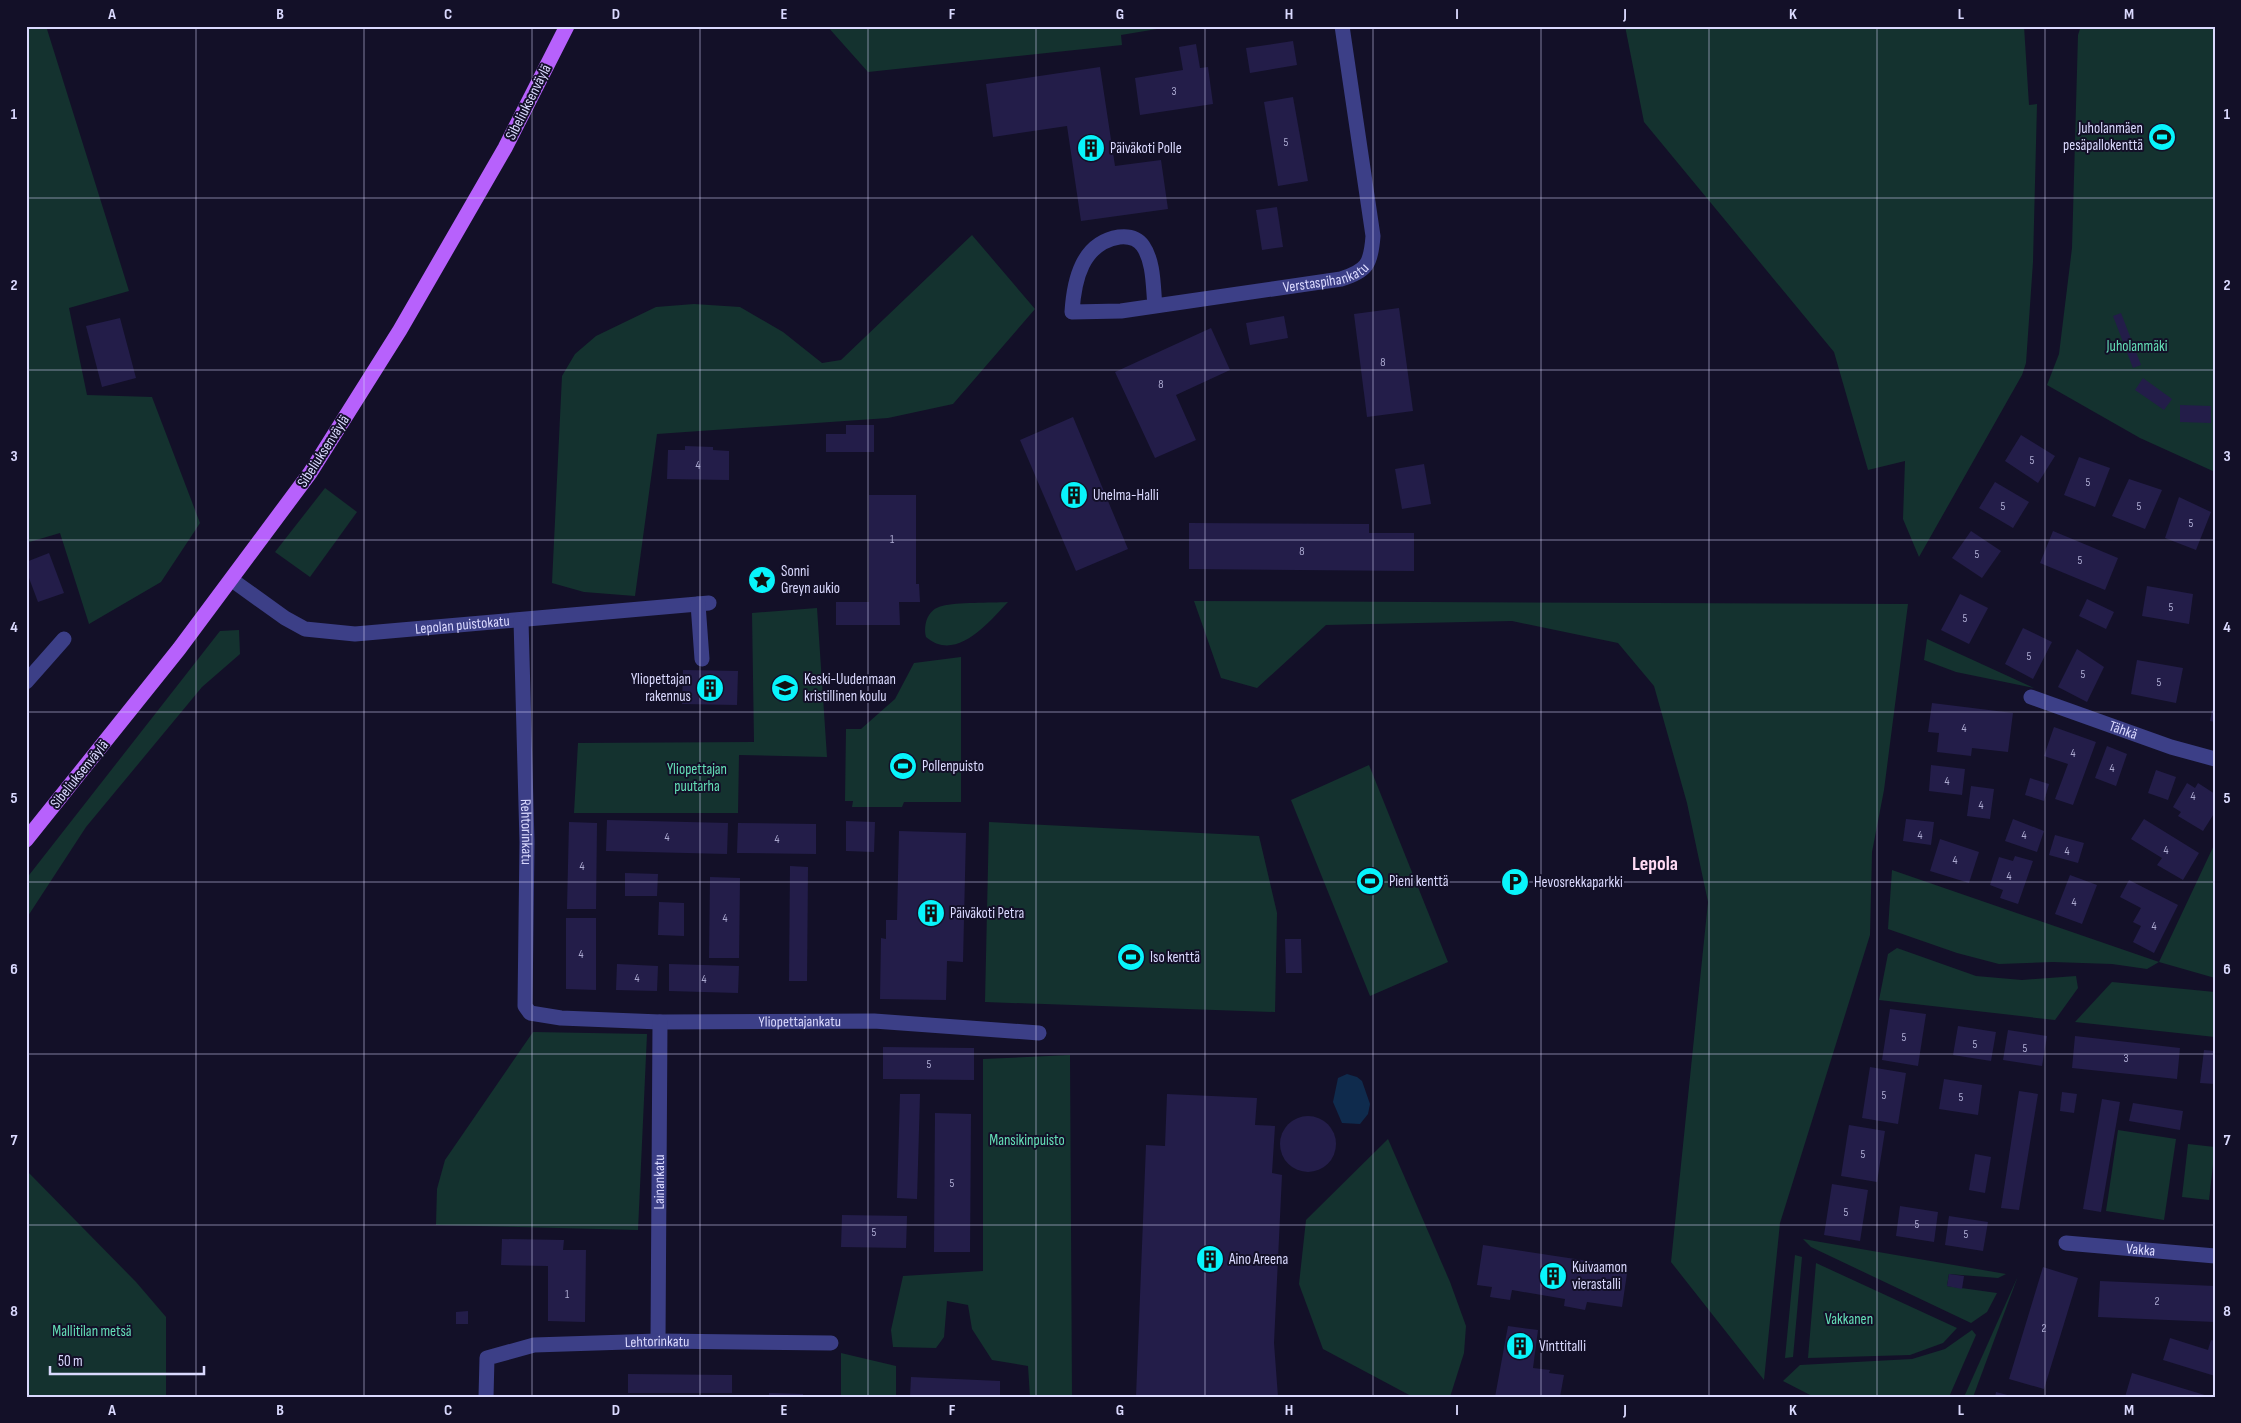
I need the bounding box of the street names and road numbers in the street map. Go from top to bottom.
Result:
street label: Sibeliuksenväylä [501,61,556,143]
street label: Verstaspihankatu [1282,259,1373,297]
street label: Sibeliuksenväylä [293,411,354,491]
street label: Lepolan puistokatu [414,611,511,639]
street label: Tähkä [2106,717,2140,744]
street label: Sibeliuksenväylä [46,736,113,812]
street label: Rehtorinkatu [516,799,536,865]
street label: Yliopettajankatu [758,1012,841,1032]
street label: Lainankatu [650,1154,669,1210]
street label: Vakka [2125,1239,2156,1261]
street label: Lehtorinkatu [625,1332,690,1352]

